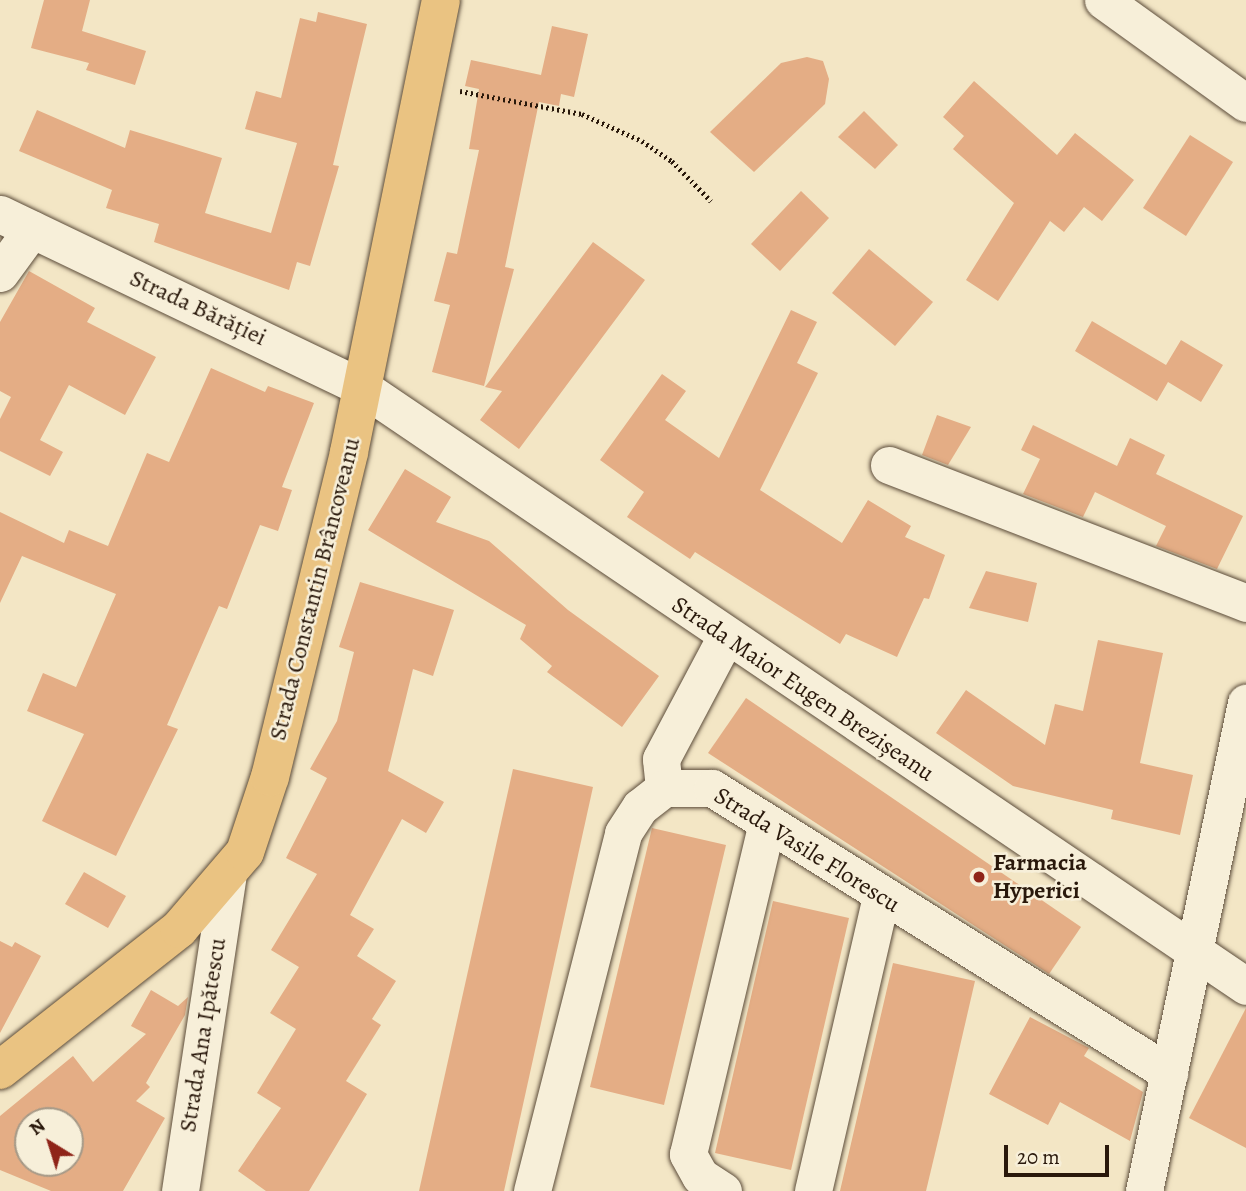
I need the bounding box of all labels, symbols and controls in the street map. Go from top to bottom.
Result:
street label: Strada Bărăției [125,264,271,352]
street label: Strada Constantin Brâncoveanu [263,435,367,743]
street label: Strada Maior Eugen Brezișeanu [666,590,940,788]
street label: Strada Vasile Florescu [709,781,905,919]
place label: Farmacia Hyperici [993,849,1087,905]
marker: Farmacia Hyperici [971,869,987,885]
street label: Strada Ana Ipătescu [173,936,233,1134]
north arrow [14,1107,84,1177]
text: N [24,1113,51,1142]
scale bar [1008,1132,1113,1176]
text: 20 m [1017,1143,1060,1171]

